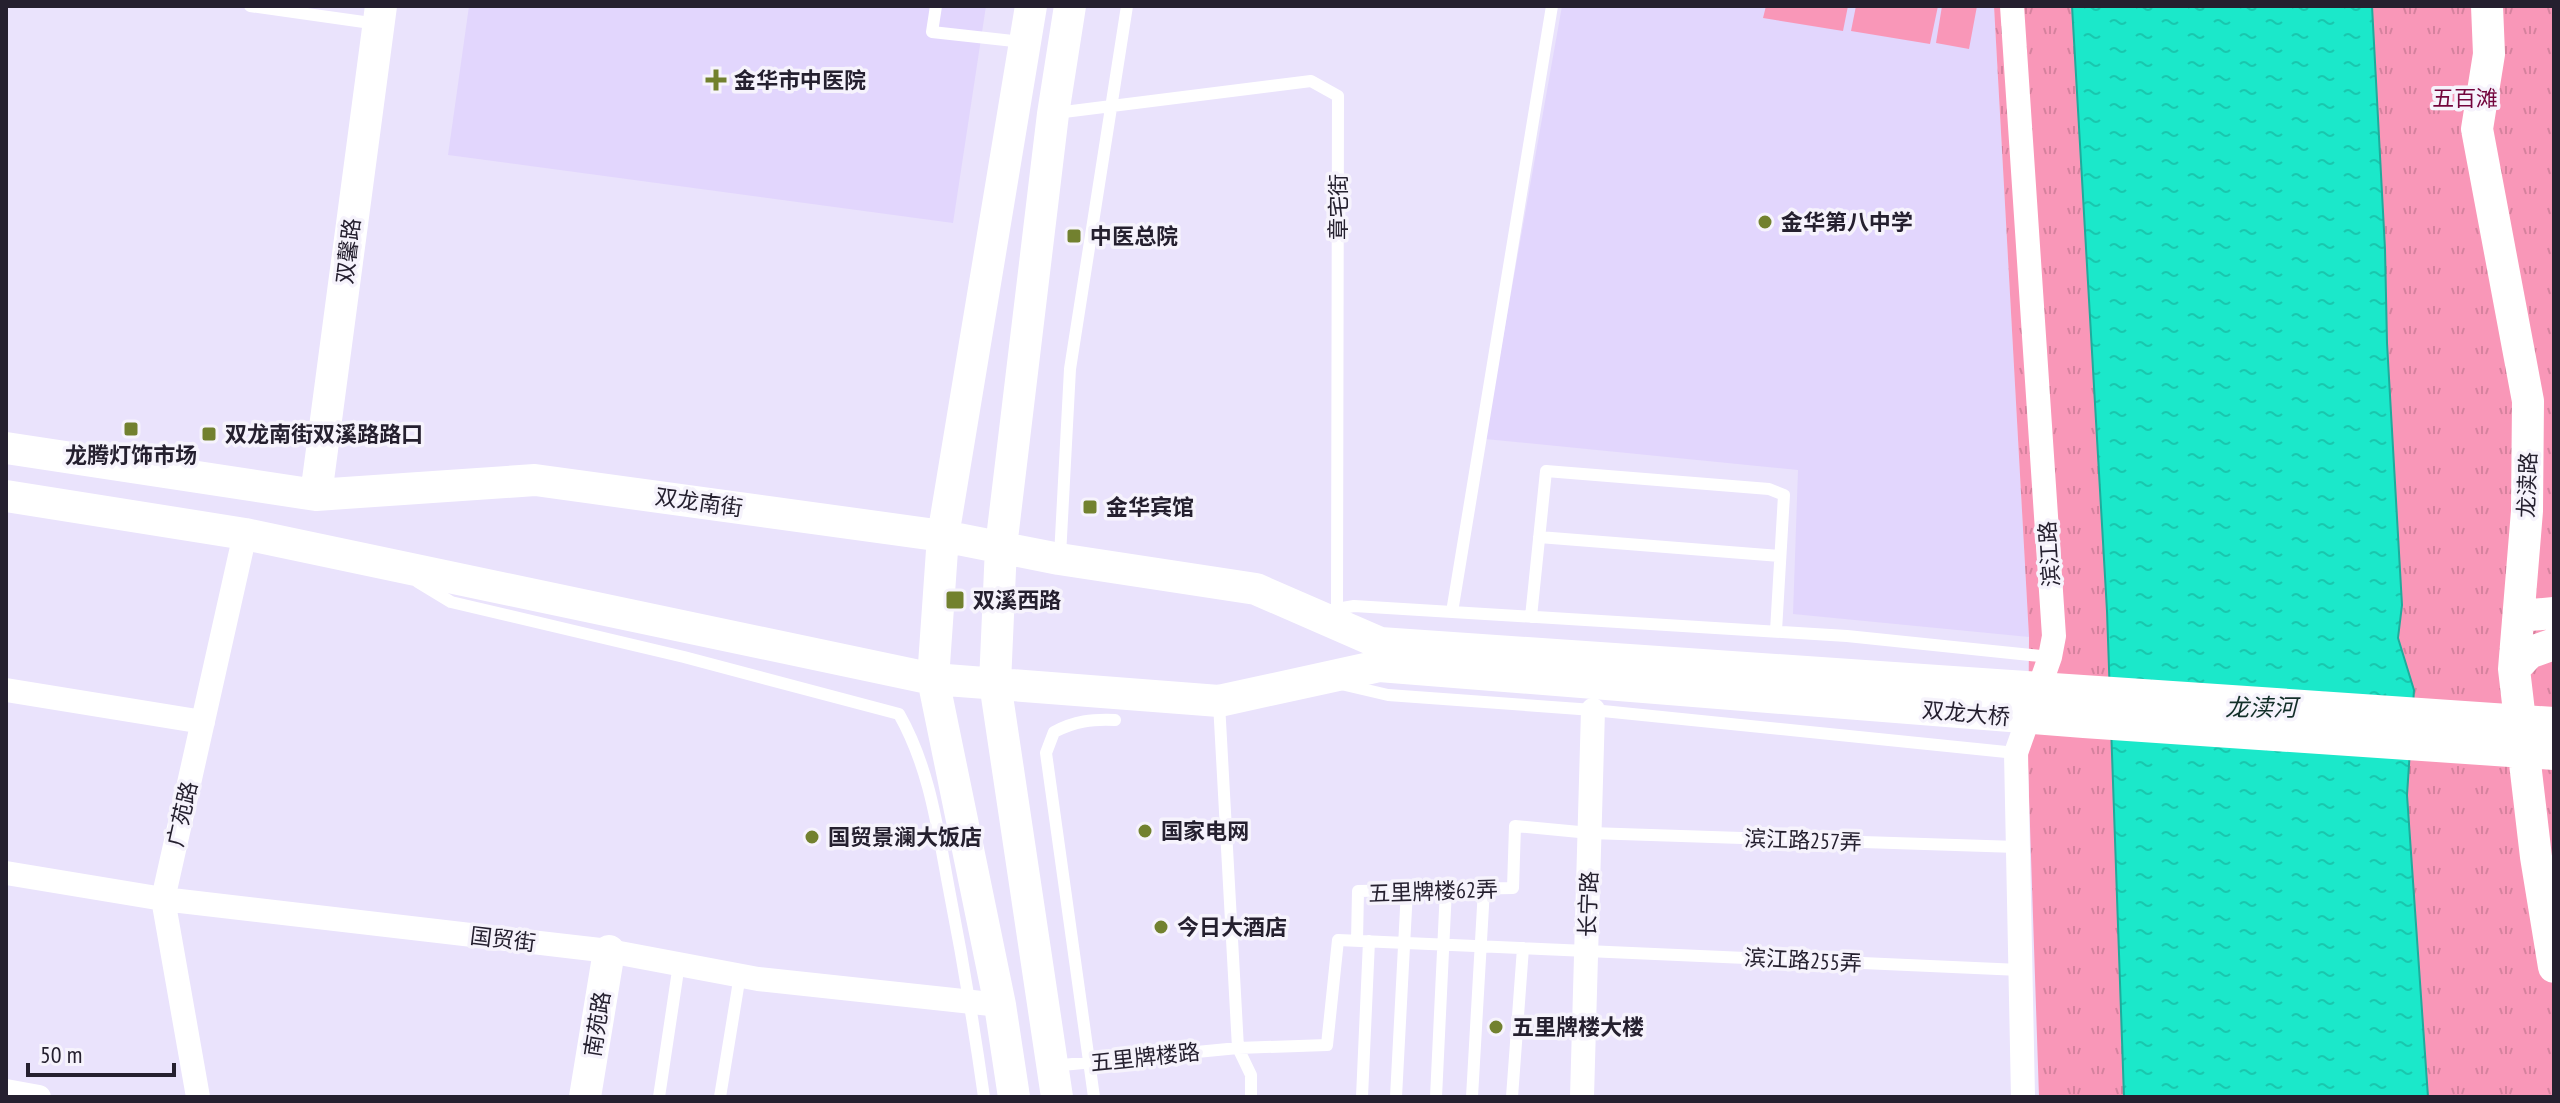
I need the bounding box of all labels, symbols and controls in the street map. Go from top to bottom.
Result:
place label: 金华市中医院 [734,66,866,94]
marker: 金华市中医院 [705,69,727,91]
park label: 五百滩 [2432,84,2498,112]
street label: 章宅街 [1324,174,1352,240]
place label: 金华第八中学 [1781,208,1913,236]
marker: 金华第八中学 [1756,213,1774,231]
street label: 双馨路 [330,217,366,285]
place label: 中医总院 [1090,222,1178,250]
marker: 中医总院 [1065,227,1083,245]
marker: 龙腾灯饰市场 [122,420,140,438]
place label: 双龙南街双溪路路口 [225,420,423,448]
marker: 双龙南街双溪路路口 [200,425,218,443]
place label: 龙腾灯饰市场 [65,441,197,469]
street label: 龙渎路 [2512,452,2542,518]
street label: 双龙南街 [653,482,745,522]
place label: 金华宾馆 [1106,493,1194,521]
marker: 金华宾馆 [1081,498,1099,516]
street label: 滨江路 [2033,520,2065,588]
place label: 双溪西路 [973,586,1061,614]
marker: 双溪西路 [944,589,966,611]
water label: 龙渎河 [2225,692,2301,723]
street label: 双龙大桥 [1921,695,2011,731]
street label: 广苑路 [161,779,203,849]
place label: 国家电网 [1161,817,1249,845]
marker: 国家电网 [1136,822,1154,840]
place label: 国贸景澜大饭店 [828,823,982,851]
street label: 滨江路257弄 [1744,824,1862,856]
marker: 国贸景澜大饭店 [803,828,821,846]
street label: 长宁路 [1573,871,1603,937]
street label: 五里牌楼62弄 [1368,875,1498,907]
place label: 今日大酒店 [1177,913,1287,941]
marker: 今日大酒店 [1152,918,1170,936]
street label: 国贸街 [469,921,537,957]
street label: 滨江路255弄 [1743,943,1863,977]
street label: 南苑路 [578,989,616,1059]
place label: 五里牌楼大楼 [1512,1013,1644,1041]
marker: 五里牌楼大楼 [1487,1018,1505,1036]
scale bar [28,1027,174,1077]
street label: 五里牌楼路 [1089,1037,1201,1077]
text: 50 m [40,1039,82,1070]

